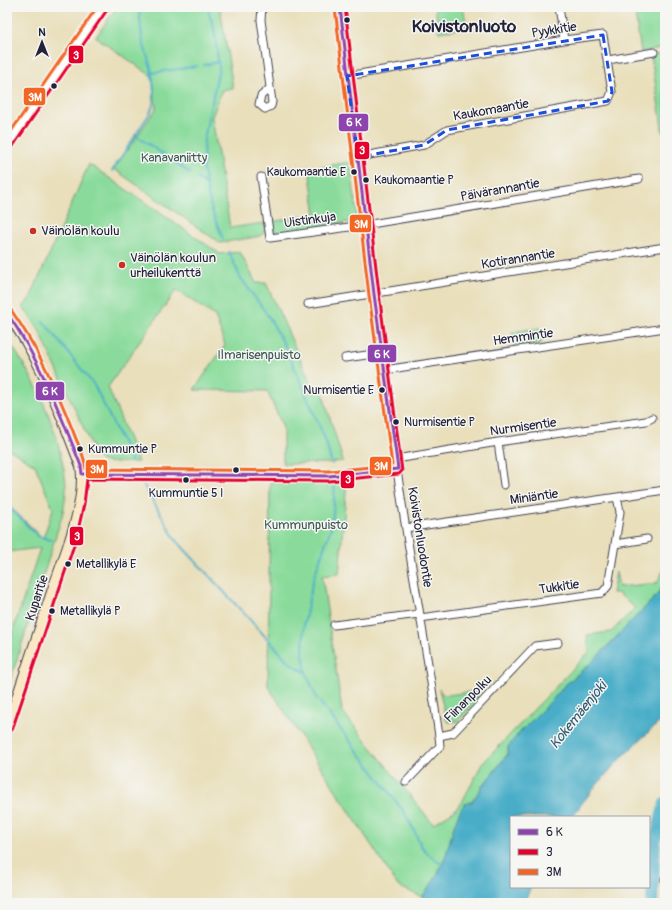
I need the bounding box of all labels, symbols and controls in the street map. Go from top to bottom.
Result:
unlabelled marker [342,15,352,25]
district label: Koivistonluoto [412,16,516,37]
street label: Pyykkitie [530,18,578,41]
north arrow [22,22,62,62]
text: N [38,26,46,39]
line badge: 3 [68,45,84,64]
text: 3 [73,49,79,62]
unlabelled marker [49,81,59,91]
line badge: 3M [23,87,46,106]
text: 3M [28,91,42,104]
street label: Kaukomaantie [452,95,531,125]
line badge: 6 K [338,113,369,132]
text: 6 K [346,116,362,129]
line badge: 3 [354,141,370,160]
text: 3 [359,144,365,157]
park label: Kanavaniitty [141,150,208,166]
place label: Kaukomaantie E [266,165,346,180]
marker: Kaukomaantie E [349,167,359,177]
place label: Kaukomaantie P [374,173,454,188]
marker: Kaukomaantie P [361,175,371,185]
street label: Päivärannantie [459,175,541,205]
street label: Uistinkuja [283,208,337,232]
line badge: 3M [349,214,372,233]
text: 3M [354,218,368,231]
place label: Väinölän koulu [41,223,120,239]
marker: Väinölän koulu [28,226,38,236]
street label: Kotirannantie [480,245,556,273]
place label: Väinölän koulun urheilukenttä [130,250,216,281]
marker: Väinölän koulun urheilukenttä [117,260,127,270]
street label: Hemmintie [492,325,555,349]
line badge: 6 K [367,344,397,363]
park label: Ilmarisenpuisto [217,347,301,363]
text: 6 K [374,348,390,361]
line badge: 6 K [35,381,65,401]
place label: Nurmisentie E [303,383,374,398]
text: 6 K [42,385,58,398]
marker: Nurmisentie E [377,385,387,395]
street label: Nurmisentie [489,414,558,440]
place label: Nurmisentie P [404,415,475,430]
marker: Nurmisentie P [391,417,401,427]
place label: Kummuntie P [88,442,157,457]
marker: Kummuntie P [75,444,85,454]
line badge: 3M [369,456,392,476]
line badge: 3M [85,459,108,479]
text: 3M [374,460,388,473]
text: 3M [90,463,104,476]
unlabelled marker [231,465,241,475]
line badge: 3 [340,470,355,489]
text: 3 [345,473,351,486]
marker: Kummuntie 5 I [181,475,191,485]
place label: Kummuntie 5 I [149,486,223,501]
street label: Koivistonluodontie [404,486,436,589]
street label: Miniäntie [509,486,560,508]
park label: Kummunpuisto [264,517,348,533]
line badge: 3 [69,526,84,546]
text: 3 [74,530,80,543]
place label: Metallikylä E [76,557,136,572]
marker: Metallikylä E [63,559,73,569]
street label: Kuparitie [22,572,52,623]
street label: Tukkitie [538,576,581,598]
place label: Metallikylä P [60,604,121,619]
marker: Metallikylä P [47,606,57,616]
street label: Fiinanpolku [441,672,495,726]
water label: Kokemäenjoki [546,676,612,752]
legend [510,816,650,888]
text: 6 K [546,825,563,840]
text: 3 [546,845,553,860]
text: 3M [546,865,562,880]

